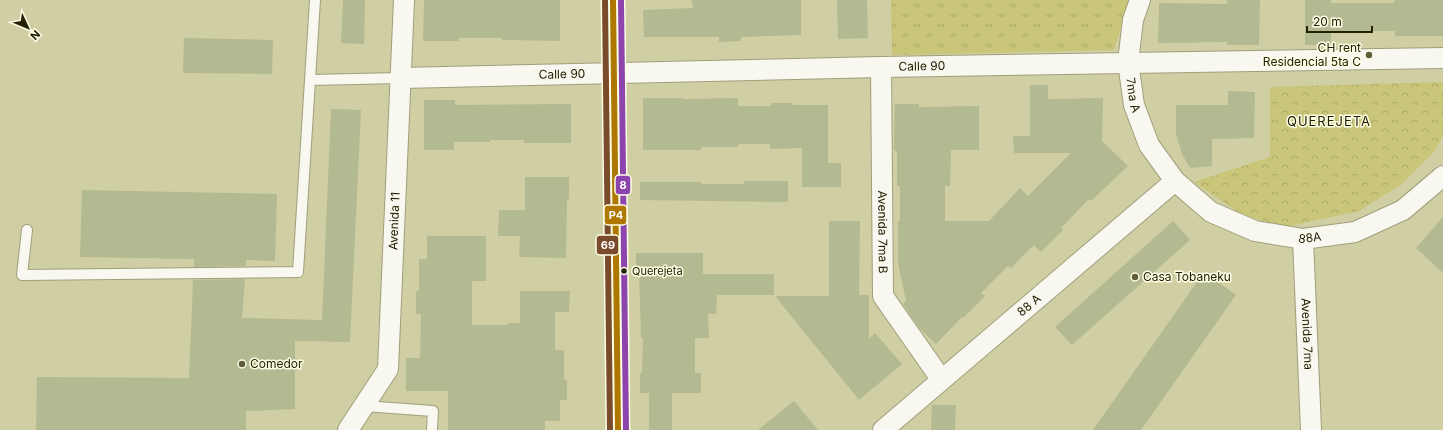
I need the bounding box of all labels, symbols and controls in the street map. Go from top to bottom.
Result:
north arrow [8,8,48,48]
scale bar [1307,8,1372,34]
text: 20 m [1313,14,1342,29]
text: N [27,27,43,43]
place label: CH rent Residencial 5ta C [1263,40,1361,69]
marker: CH rent Residencial 5ta C [1364,50,1374,60]
street label: Calle 90 [898,58,945,74]
street label: Calle 90 [538,66,585,82]
street label: 7ma A [1123,77,1144,115]
district label: QUEREJETA [1287,113,1371,129]
line badge: 8 [615,175,631,195]
text: 8 [619,178,627,192]
street label: Avenida 7ma B [875,190,891,274]
street label: Avenida 11 [385,192,403,250]
line badge: P4 [604,205,627,225]
text: P4 [609,208,623,222]
street label: 88A [1297,229,1322,246]
line badge: 69 [596,235,619,255]
text: 69 [601,238,615,252]
place label: Querejeta [632,264,683,278]
marker: Querejeta [619,266,629,276]
place label: Casa Tobaneku [1143,269,1231,284]
marker: Casa Tobaneku [1130,272,1140,282]
street label: 88 A [1014,291,1044,319]
street label: Avenida 7ma [1298,298,1316,370]
place label: Comedor [250,356,303,371]
marker: Comedor [237,359,247,369]

